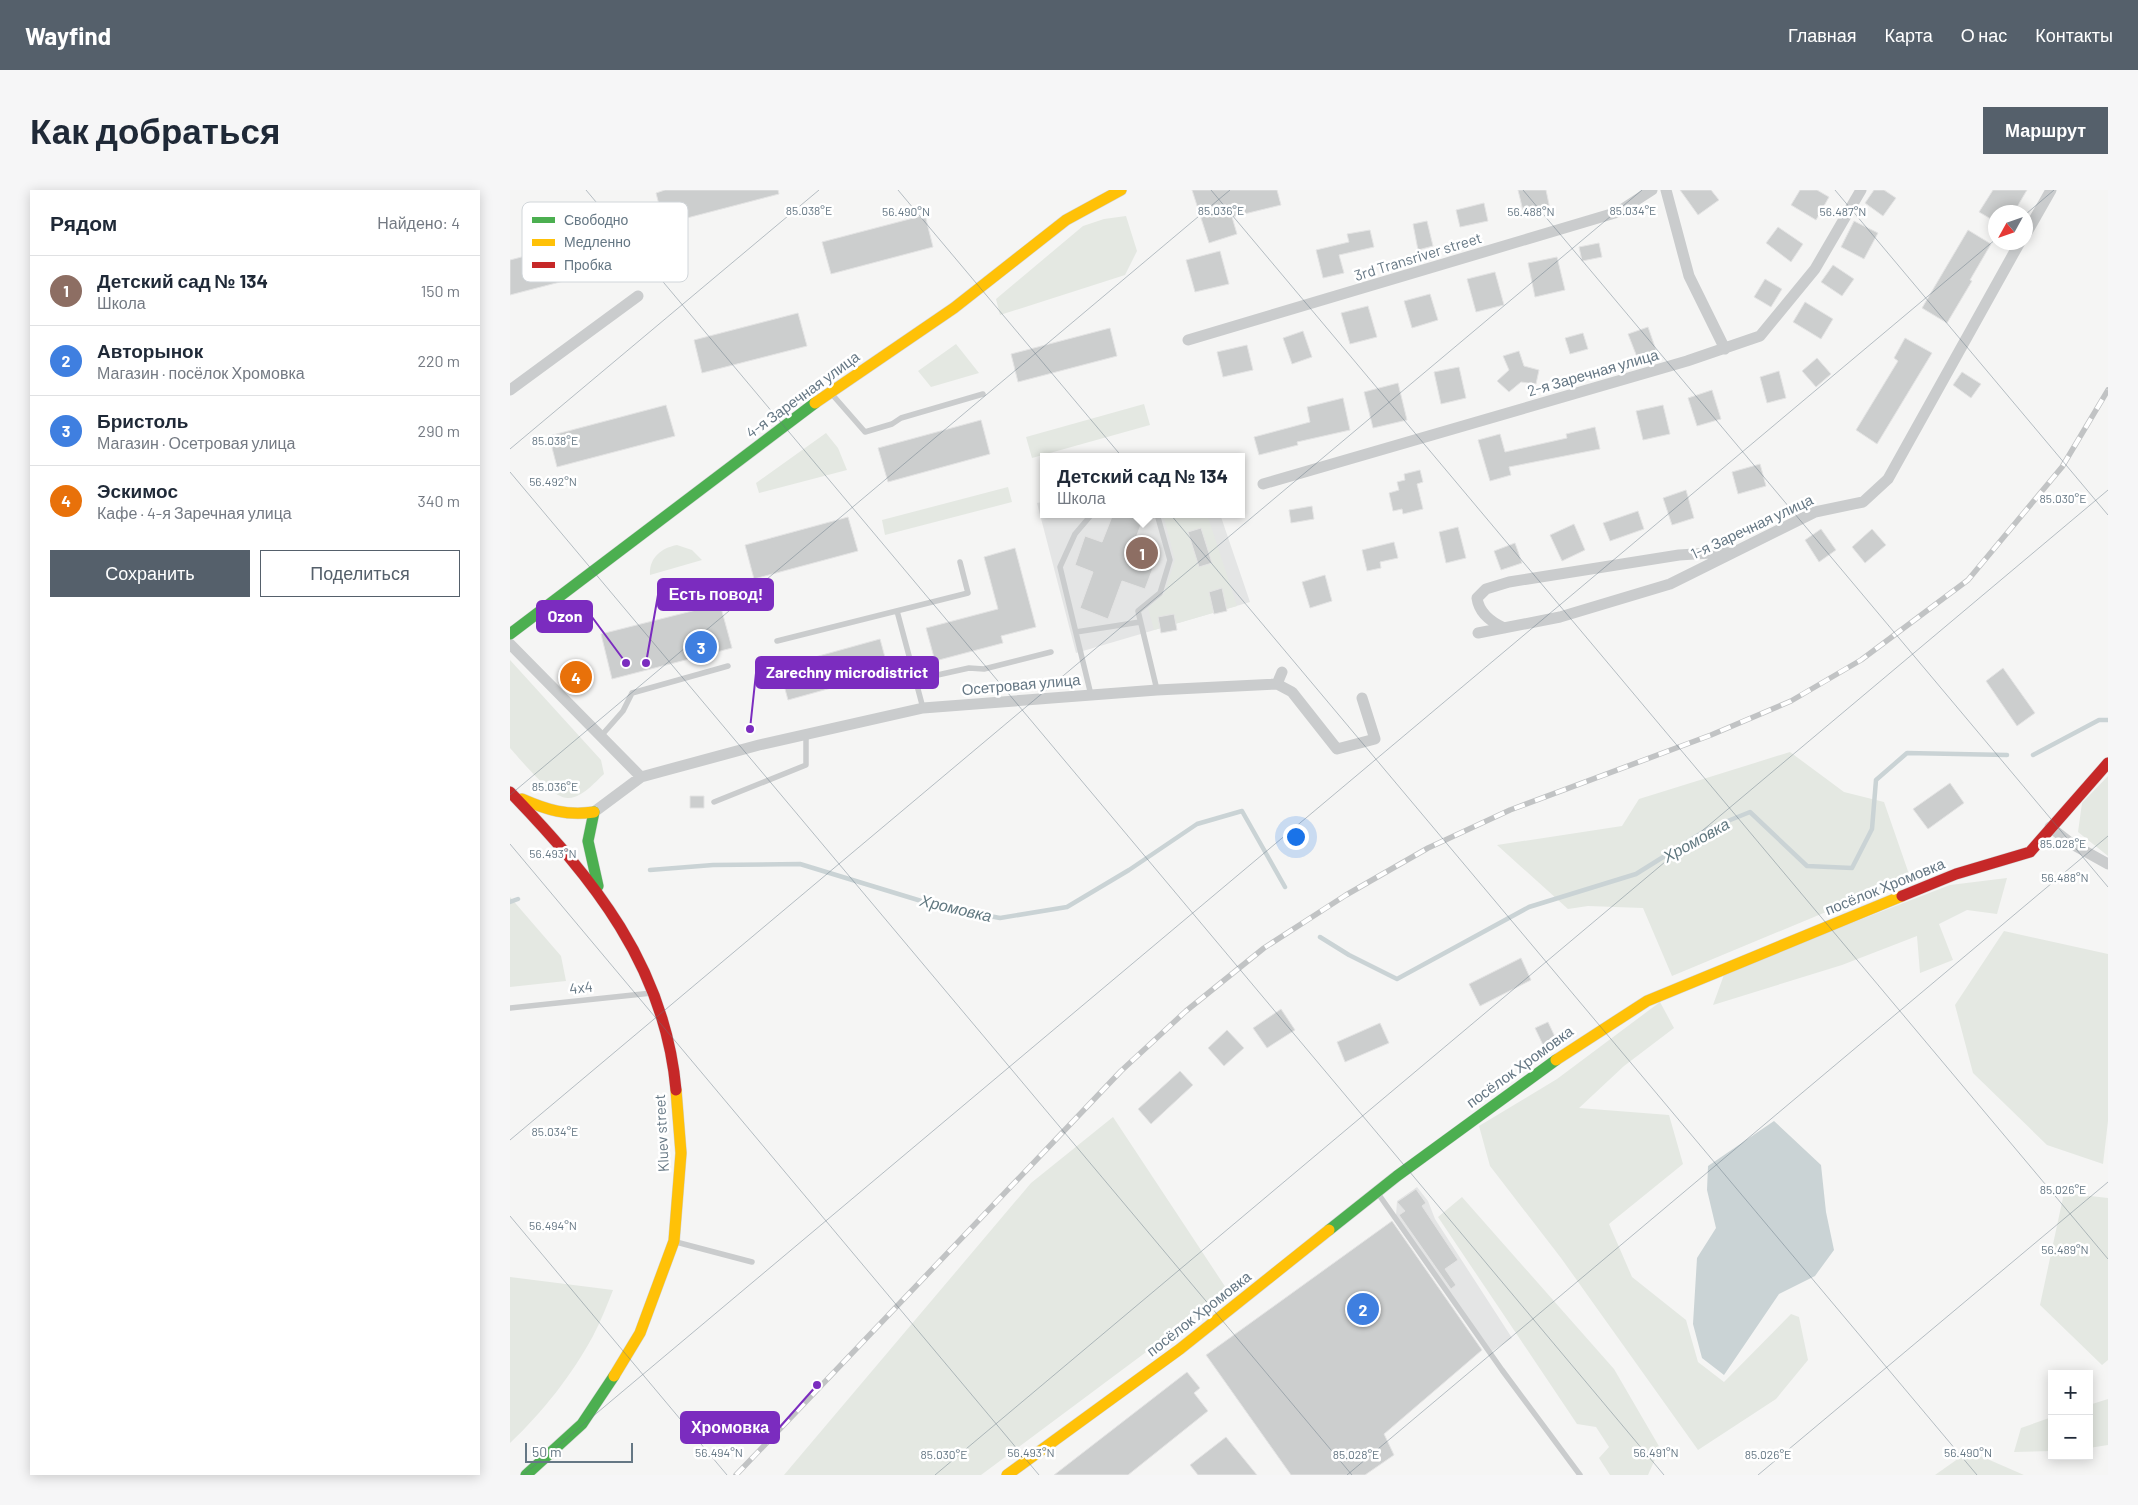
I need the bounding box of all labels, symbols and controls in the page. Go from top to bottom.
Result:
text: Wayfind [25,21,111,50]
text: Главная [1788,24,1857,46]
text: Карта [1885,24,1933,46]
text: О нас [1961,24,2007,46]
text: Контакты [2035,24,2113,46]
button: Маршрут [1983,107,2108,154]
text: Как добраться [30,109,280,151]
legend [522,202,688,282]
text: 85.038°E [786,203,832,217]
text: 85.036°E [1198,203,1244,217]
text: 85.034°E [1610,203,1656,217]
text: 56.490°N [882,204,930,218]
text: 56.488°N [1507,204,1555,218]
text: 56.487°N [1820,204,1866,218]
north arrow [1988,205,2033,250]
text: Рядом [50,210,117,235]
text: Свободно [564,211,629,228]
text: Найдено: 4 [377,213,460,232]
street label: 3rd Transriver street [1352,228,1484,284]
text: Медленно [564,233,631,250]
text: Пробка [564,256,612,273]
text: Детский сад № 134 [97,269,268,292]
text: 1 [63,281,69,300]
text: 150 m [421,281,460,300]
text: Школа [97,293,146,312]
text: Авторынок [97,339,203,362]
street label: 2-я Заречная улица [1525,345,1661,399]
street label: 4-я Заречная улица [742,347,863,441]
text: 2 [62,351,70,370]
text: 220 m [417,351,460,370]
text: Магазин · посёлок Хромовка [97,363,305,382]
text: Бристоль [97,409,188,432]
text: 3 [62,421,70,440]
text: 290 m [418,421,460,440]
text: Магазин · Осетровая улица [97,433,295,452]
text: 85.038°E [532,433,578,447]
popup [1040,453,1245,518]
text: Детский сад № 134 [1057,464,1228,487]
text: 56.492°N [529,474,577,488]
text: Эскимос [97,479,178,502]
text: Школа [1057,488,1106,507]
street label: 1-я Заречная улица [1688,490,1816,562]
text: 4 [61,491,71,510]
text: 340 m [417,491,460,510]
text: 85.030°E [2040,491,2086,505]
text: Кафе · 4-я Заречная улица [97,503,292,522]
pin: 1 [1126,534,1158,572]
button: Сохранить [50,550,250,597]
button: Поделиться [260,550,460,597]
callout: Есть повод! [658,579,773,610]
text: Есть повод! [669,584,763,603]
callout: Ozon [537,601,592,632]
text: Ozon [548,606,582,625]
pin: 3 [685,628,717,666]
callout: Zarechny microdistrict [756,657,938,688]
pin: 4 [560,658,592,696]
text: Zarechny microdistrict [766,662,928,681]
street label: Осетровая улица [961,670,1082,698]
text: 85.036°E [532,779,578,793]
water label: Хромовка [1658,813,1732,866]
your location [1283,824,1309,850]
text: 85.028°E [2040,836,2086,850]
text: 56.493°N [529,846,577,860]
street label: посёлок Хромовка [1822,854,1948,918]
text: 56.488°N [2041,870,2089,884]
water label: Хромовка [917,890,994,925]
street label: 4x4 [568,977,594,997]
street label: посёлок Хромовка [1462,1021,1577,1111]
street label: Kluev street [650,1094,672,1172]
text: 85.034°E [532,1124,578,1138]
text: 85.026°E [2040,1182,2086,1196]
text: 56.494°N [529,1218,577,1232]
text: 56.489°N [2041,1242,2089,1256]
street label: посёлок Хромовка [1143,1266,1255,1360]
pin: 2 [1347,1290,1379,1328]
map controls [2048,1370,2093,1460]
button: + [2048,1370,2093,1415]
callout: Хромовка [681,1412,779,1443]
button: − [2048,1415,2093,1460]
text: Хромовка [691,1417,769,1436]
scale bar [525,1440,632,1463]
text: 50 m [532,1443,561,1460]
text: 56.494°N [695,1445,743,1459]
text: 56.493°N [1007,1445,1055,1459]
text: 56.491°N [1633,1445,1679,1459]
text: 56.490°N [1944,1445,1992,1459]
text: 85.030°E [921,1447,967,1461]
text: 85.028°E [1333,1447,1379,1461]
text: 85.026°E [1745,1447,1791,1461]

